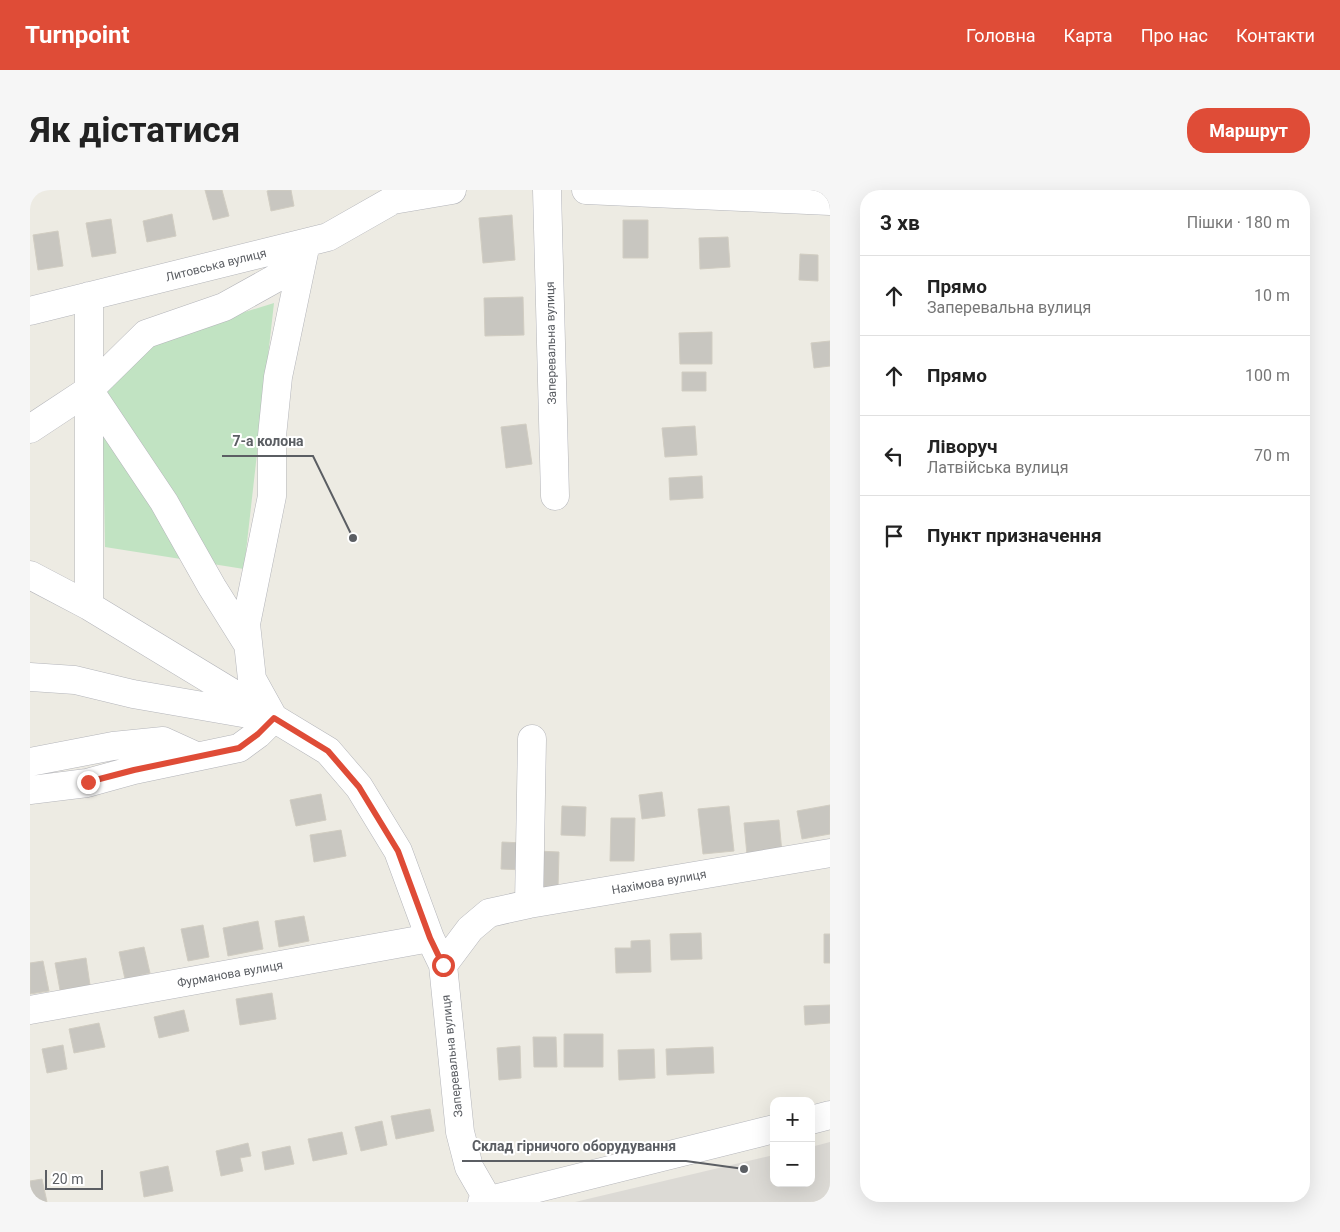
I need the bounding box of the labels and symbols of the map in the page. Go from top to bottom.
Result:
street label: Литовська вулиця [164,246,268,284]
street label: Заперевальна вулиця [543,281,559,405]
callout: 7-а колона [222,427,313,456]
text: 7-а колона [232,433,304,449]
route end [77,771,100,794]
street label: Нахімова вулиця [611,867,707,897]
route start [432,954,455,977]
street label: Фурманова вулиця [176,958,284,990]
street label: Заперевальна вулиця [439,994,465,1118]
callout: Склад гірничого оборудування [462,1132,686,1161]
text: Склад гірничого оборудування [472,1138,676,1154]
scale bar [45,1167,102,1190]

